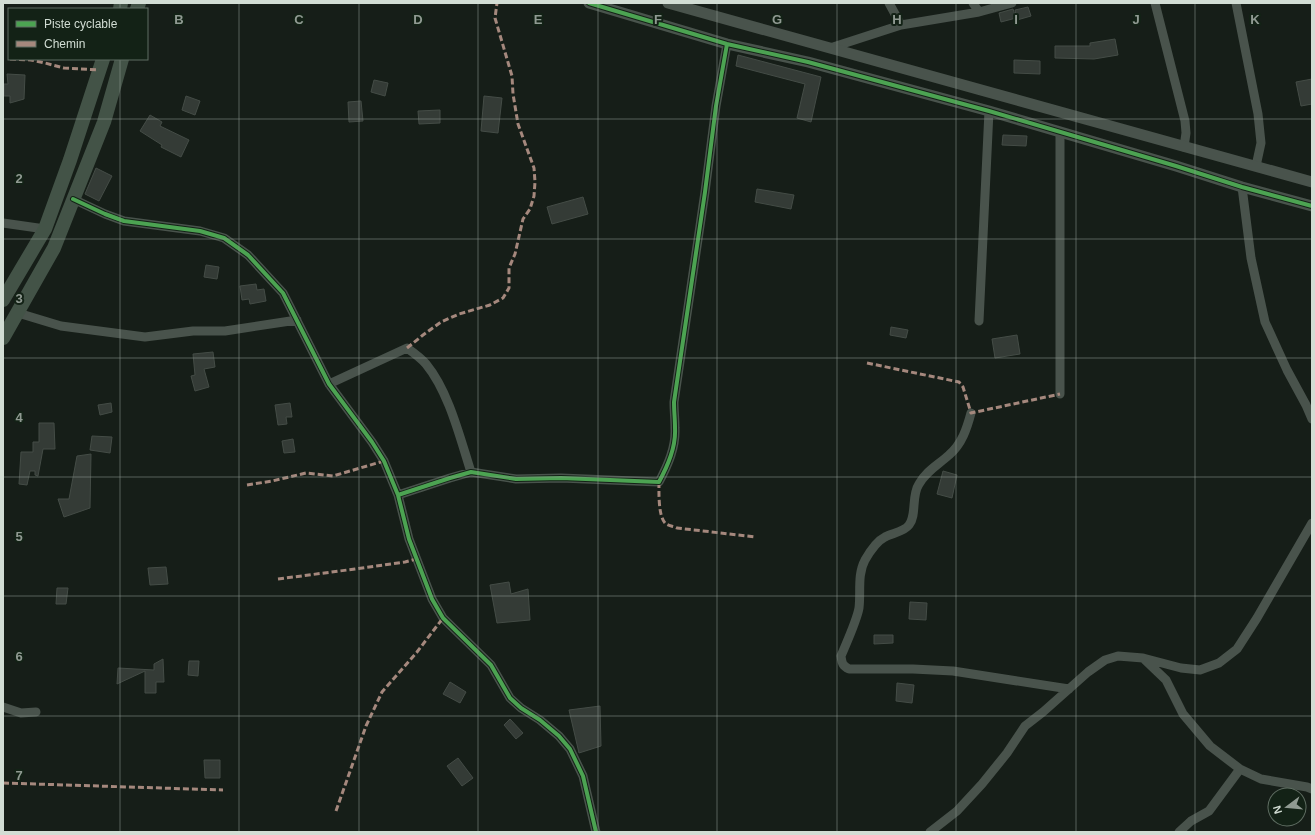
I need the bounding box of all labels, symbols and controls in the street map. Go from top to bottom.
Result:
legend [8,8,148,60]
text: B [174,12,184,27]
text: C [294,12,304,27]
text: D [413,12,423,27]
text: E [534,12,543,27]
text: F [654,12,662,27]
text: G [772,12,782,27]
text: H [892,12,902,27]
text: I [1014,12,1018,27]
text: J [1132,12,1140,27]
text: K [1250,12,1260,27]
text: Piste cyclable [44,17,118,31]
text: Chemin [44,37,85,51]
text: 2 [15,171,23,186]
text: 3 [15,291,23,306]
text: 4 [15,410,23,425]
text: 5 [15,529,23,544]
text: 6 [15,649,23,664]
text: 7 [15,768,23,783]
north arrow [1267,787,1307,827]
text: N [1271,804,1284,815]

